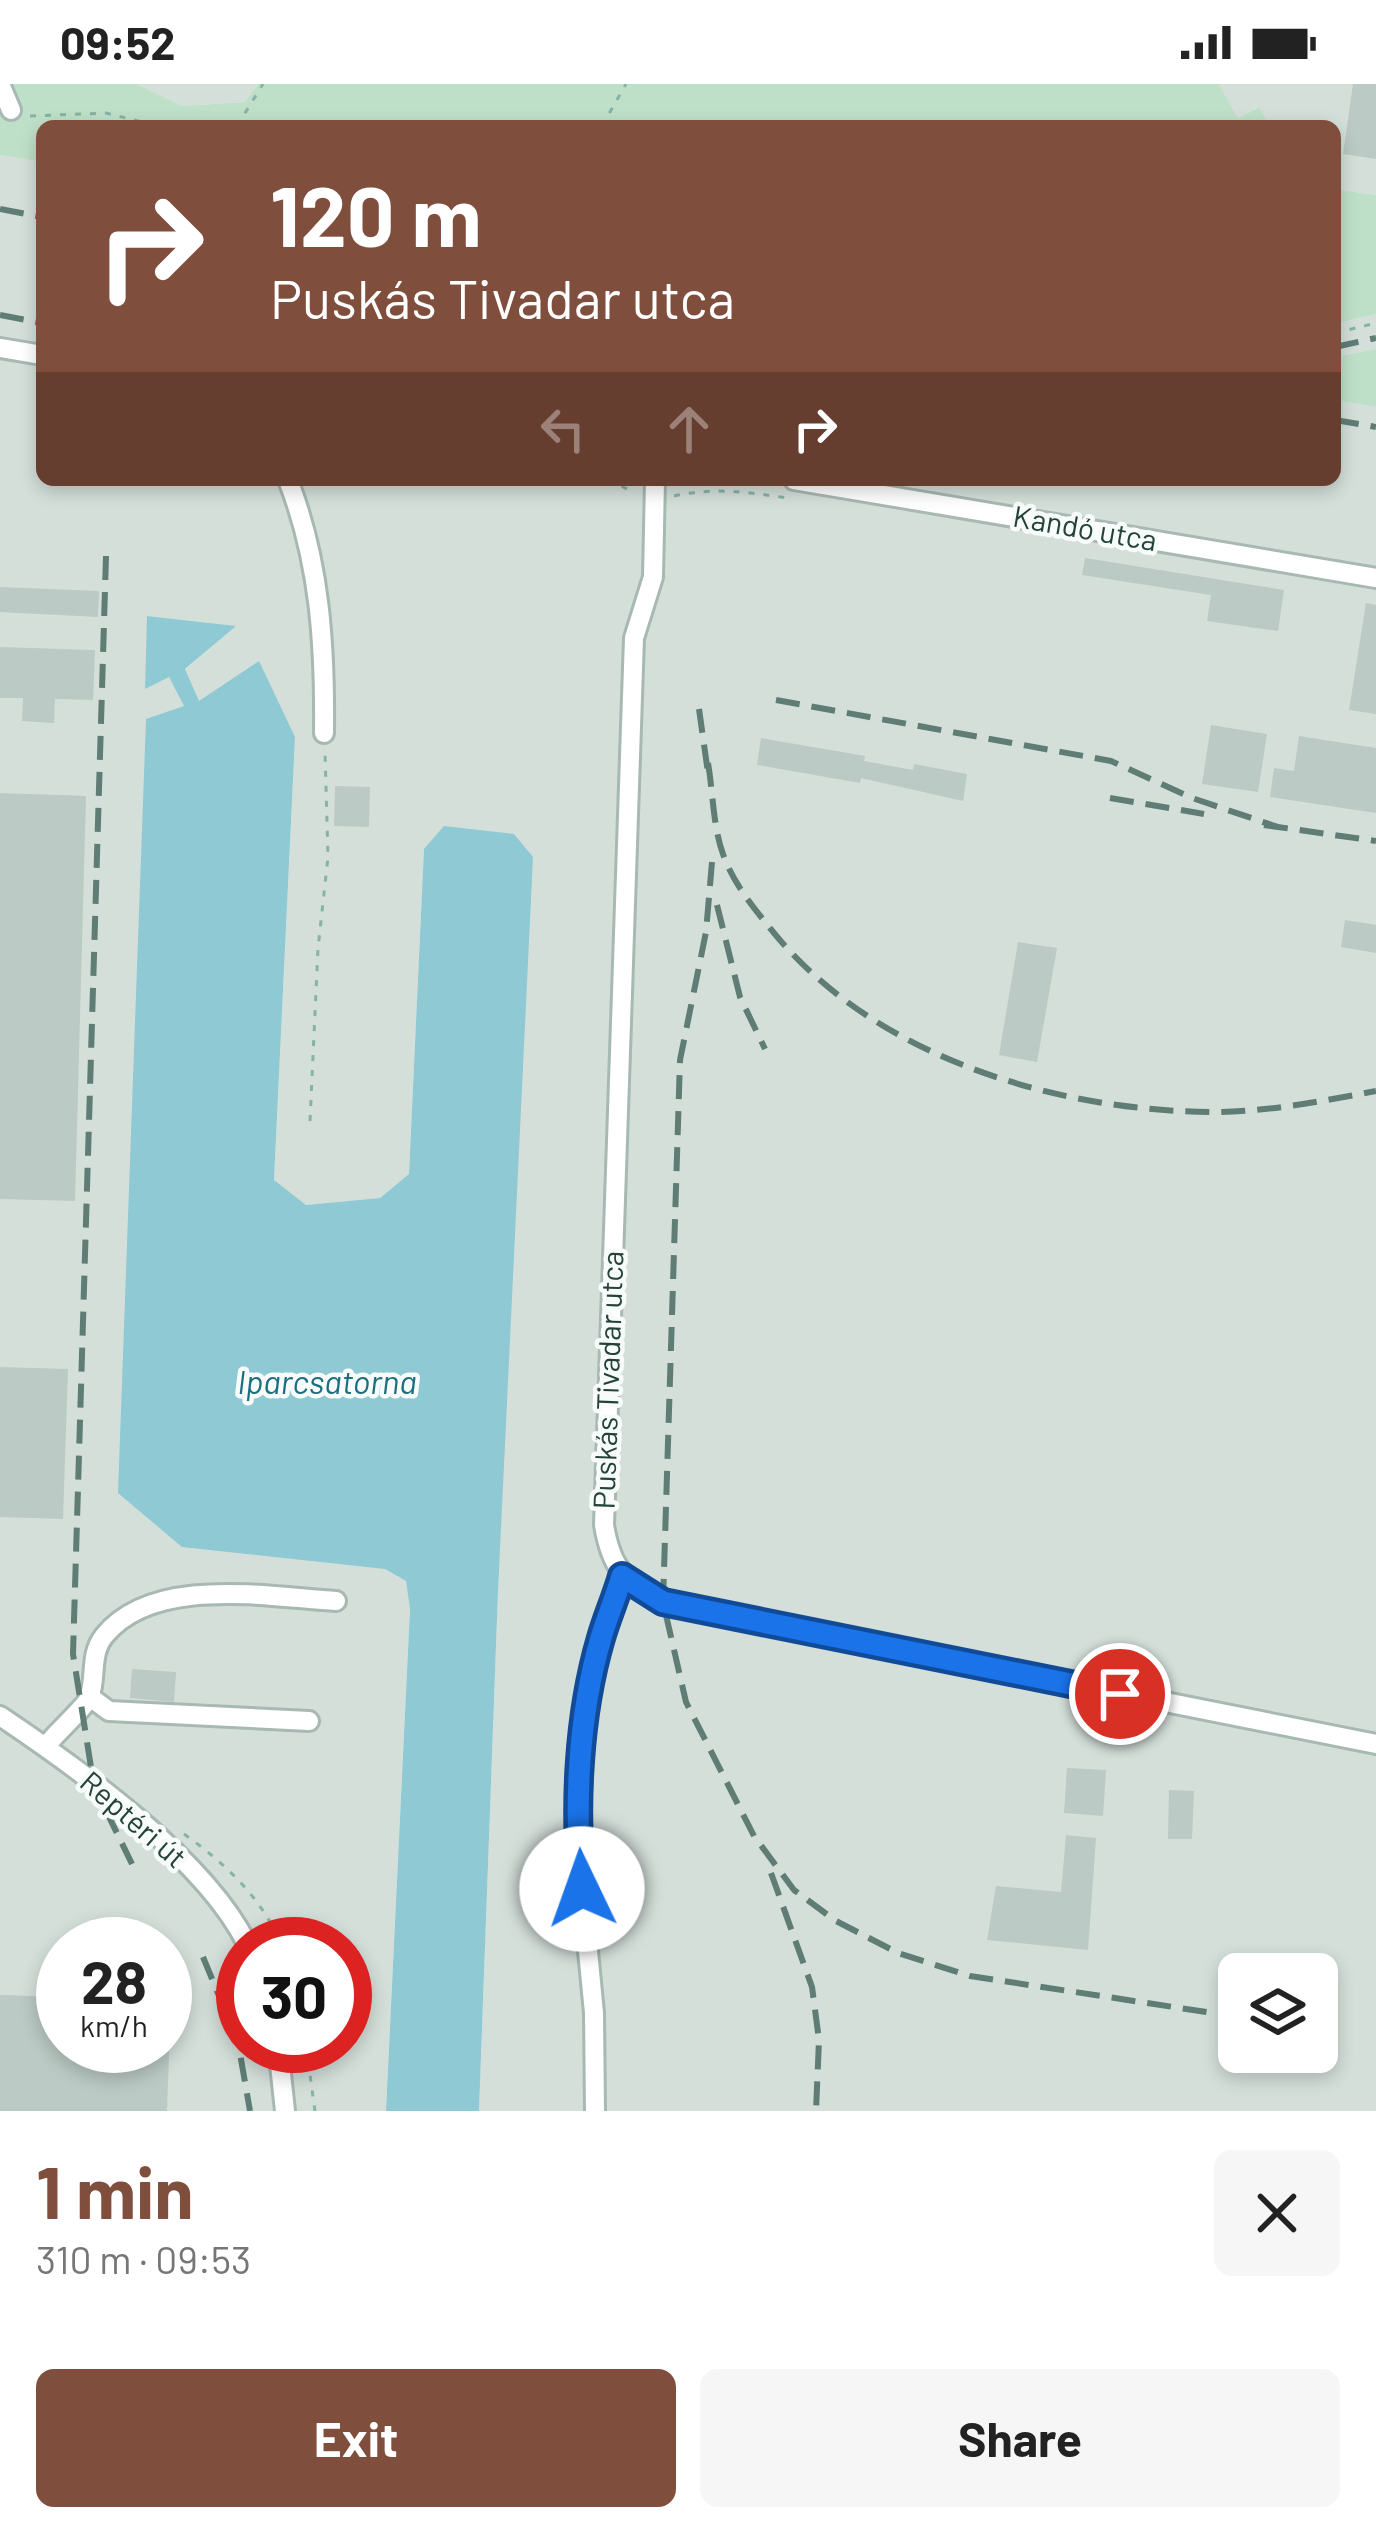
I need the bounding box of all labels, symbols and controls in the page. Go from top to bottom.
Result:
text: 09:52 [60,15,175,69]
text: 120 m [270,163,482,264]
icon: right [72,168,228,324]
text: Puskás Tivadar utca [270,265,735,330]
icon: left [530,396,596,462]
icon: ahead [656,396,722,462]
icon: right [782,396,848,462]
street label: Kandó utca [1011,497,1160,557]
street label: Puskás Tivadar utca [585,1250,629,1510]
water label: Iparcsatorna [237,1361,417,1401]
pin [1069,1643,1171,1745]
icon: arrive [1087,1661,1153,1727]
street label: Reptéri út [74,1763,195,1874]
position arrow [519,1826,645,1952]
speed limit sign: 30 [216,1917,372,2073]
text: 28 [81,1944,147,2016]
map controls [1218,1953,1338,2073]
button: layers [1218,1953,1338,2073]
text: km/h [80,2007,148,2043]
text: 1 min [36,2147,194,2233]
button: close [1214,2150,1340,2276]
text: 310 m · 09:53 [36,2235,251,2282]
button: Exit [36,2369,676,2507]
button: Share [700,2369,1340,2507]

